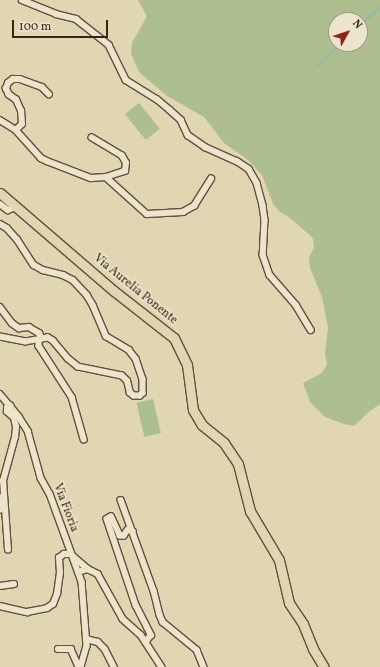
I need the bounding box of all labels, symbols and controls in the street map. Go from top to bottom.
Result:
scale bar [14,12,110,38]
north arrow [328,12,368,52]
text: N [348,17,365,32]
text: 100 m [19,19,51,35]
street label: Via Aurelia Ponente [90,252,180,328]
street label: Via Fioria [49,482,81,534]

